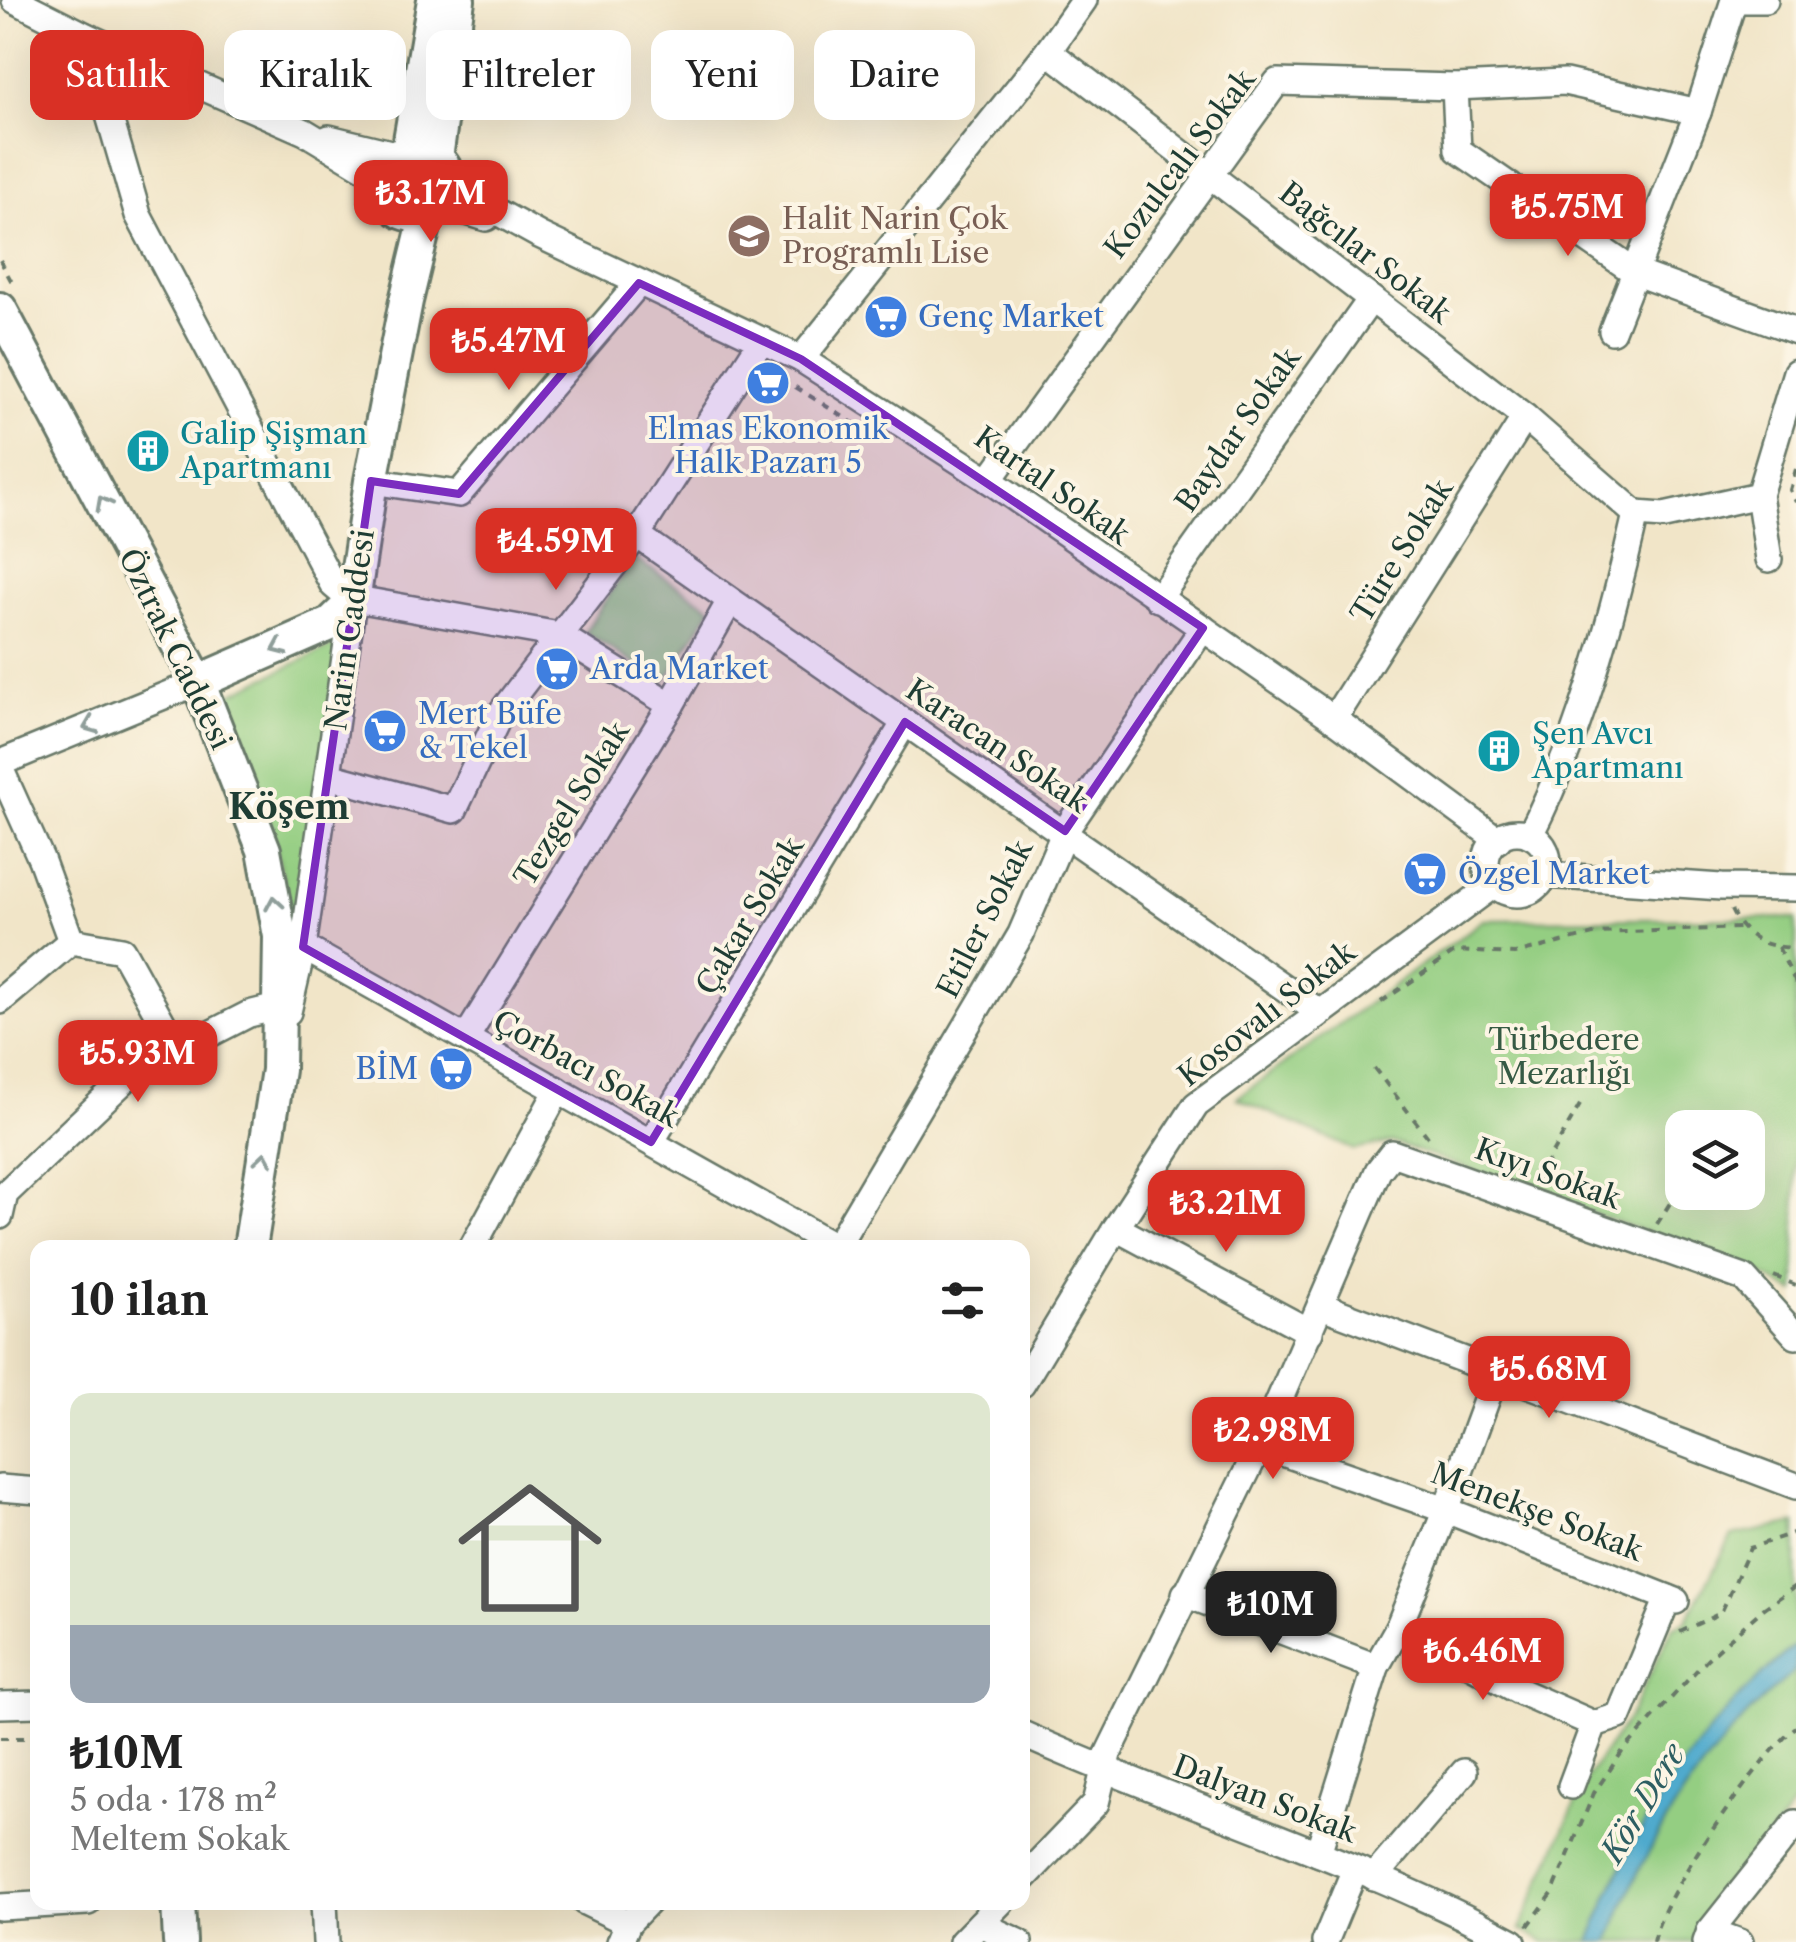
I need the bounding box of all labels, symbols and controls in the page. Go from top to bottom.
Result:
chip: Satılık [30,30,204,120]
chip: Kiralık [224,30,406,120]
chip: Filtreler [426,30,631,120]
chip: Yeni [651,30,794,120]
chip: Daire [814,30,975,120]
street label: Kozulcalı Sokak [1096,60,1264,266]
pin: ₺3.17M [350,160,512,245]
text: ₺3.17M [376,173,486,212]
street label: Bağcılar Sokak [1272,174,1460,332]
pin: ₺5.75M [1487,174,1649,259]
text: ₺5.75M [1512,187,1624,226]
place label: Halit Narin Çok Programlı Lise [782,200,1009,271]
school or university icon: Halit Narin Çok Programlı Lise [726,213,772,259]
supermarket icon: Genç Market [863,294,909,340]
place label: Genç Market [918,298,1104,335]
pin: ₺5.47M [428,308,590,393]
text: ₺5.47M [452,321,566,360]
street label: Baydar Sokak [1167,339,1309,519]
supermarket icon: Elmas Ekonomik Halk Pazarı 5 [745,360,791,406]
place label: Elmas Ekonomik Halk Pazarı 5 [647,410,890,481]
place label: Galip Şişman Apartmanı [179,415,367,486]
street label: Kartal Sokak [967,418,1139,554]
building icon: Galip Şişman Apartmanı [125,428,171,474]
street label: Türe Sokak [1343,471,1461,630]
one-way arrow [96,495,115,513]
pin: ₺4.59M [475,508,637,593]
text: ₺4.59M [498,521,614,560]
street label: Narin Caddesi [317,527,382,733]
street label: Öztrak Caddesi [111,542,240,755]
one-way arrow [271,635,289,655]
supermarket icon: Arda Market [534,646,580,692]
place label: Arda Market [589,650,769,687]
street label: Karacan Sokak [899,671,1097,821]
place label: Mert Büfe & Tekel [418,695,562,766]
supermarket icon: Mert Büfe & Tekel [362,708,408,754]
street label: Tezgel Sokak [506,713,638,893]
one-way arrow [82,714,100,734]
place label: Şen Avcı Apartmanı [1531,715,1683,786]
building icon: Şen Avcı Apartmanı [1476,728,1522,774]
district label: Köşem [228,785,350,828]
street label: Çakar Sokak [688,829,812,1001]
street label: Etiler Sokak [929,832,1041,1004]
supermarket icon: Özgel Market [1402,851,1448,897]
place label: Özgel Market [1458,855,1650,892]
one-way arrow [264,895,285,911]
street label: Kosovalı Sokak [1171,932,1364,1094]
street label: Çorbacı Sokak [487,1002,687,1136]
pin: ₺5.93M [57,1020,219,1105]
park label: Türbedere Mezarlığı [1488,1021,1640,1092]
text: ₺5.93M [80,1033,196,1072]
supermarket icon: BİM [428,1046,474,1092]
place label: BİM [356,1050,418,1087]
map controls [1665,1110,1765,1210]
button: layers [1665,1110,1765,1210]
street label: Kıyı Sokak [1470,1130,1628,1218]
one-way arrow [253,1151,274,1167]
pin: ₺3.21M [1145,1170,1307,1255]
text: ₺3.21M [1170,1183,1282,1222]
icon: filters [935,1273,990,1328]
text: 10 ilan [70,1274,209,1326]
pin: ₺5.68M [1468,1336,1630,1421]
text: ₺5.68M [1490,1349,1608,1388]
pin: ₺2.98M [1192,1397,1354,1482]
text: ₺2.98M [1214,1410,1332,1449]
street label: Menekşe Sokak [1426,1454,1650,1569]
icon: home [440,1458,620,1638]
pin: ₺10M [1212,1571,1330,1656]
text: ₺10M [1228,1584,1314,1623]
pin: ₺6.46M [1402,1618,1564,1703]
text: ₺6.46M [1424,1631,1542,1670]
text: ₺10M [70,1727,184,1779]
water label: Kör Dere [1590,1735,1694,1872]
street label: Dalyan Sokak [1168,1747,1364,1851]
text: 5 oda · 178 m² [70,1780,277,1819]
text: Meltem Sokak [70,1819,289,1858]

